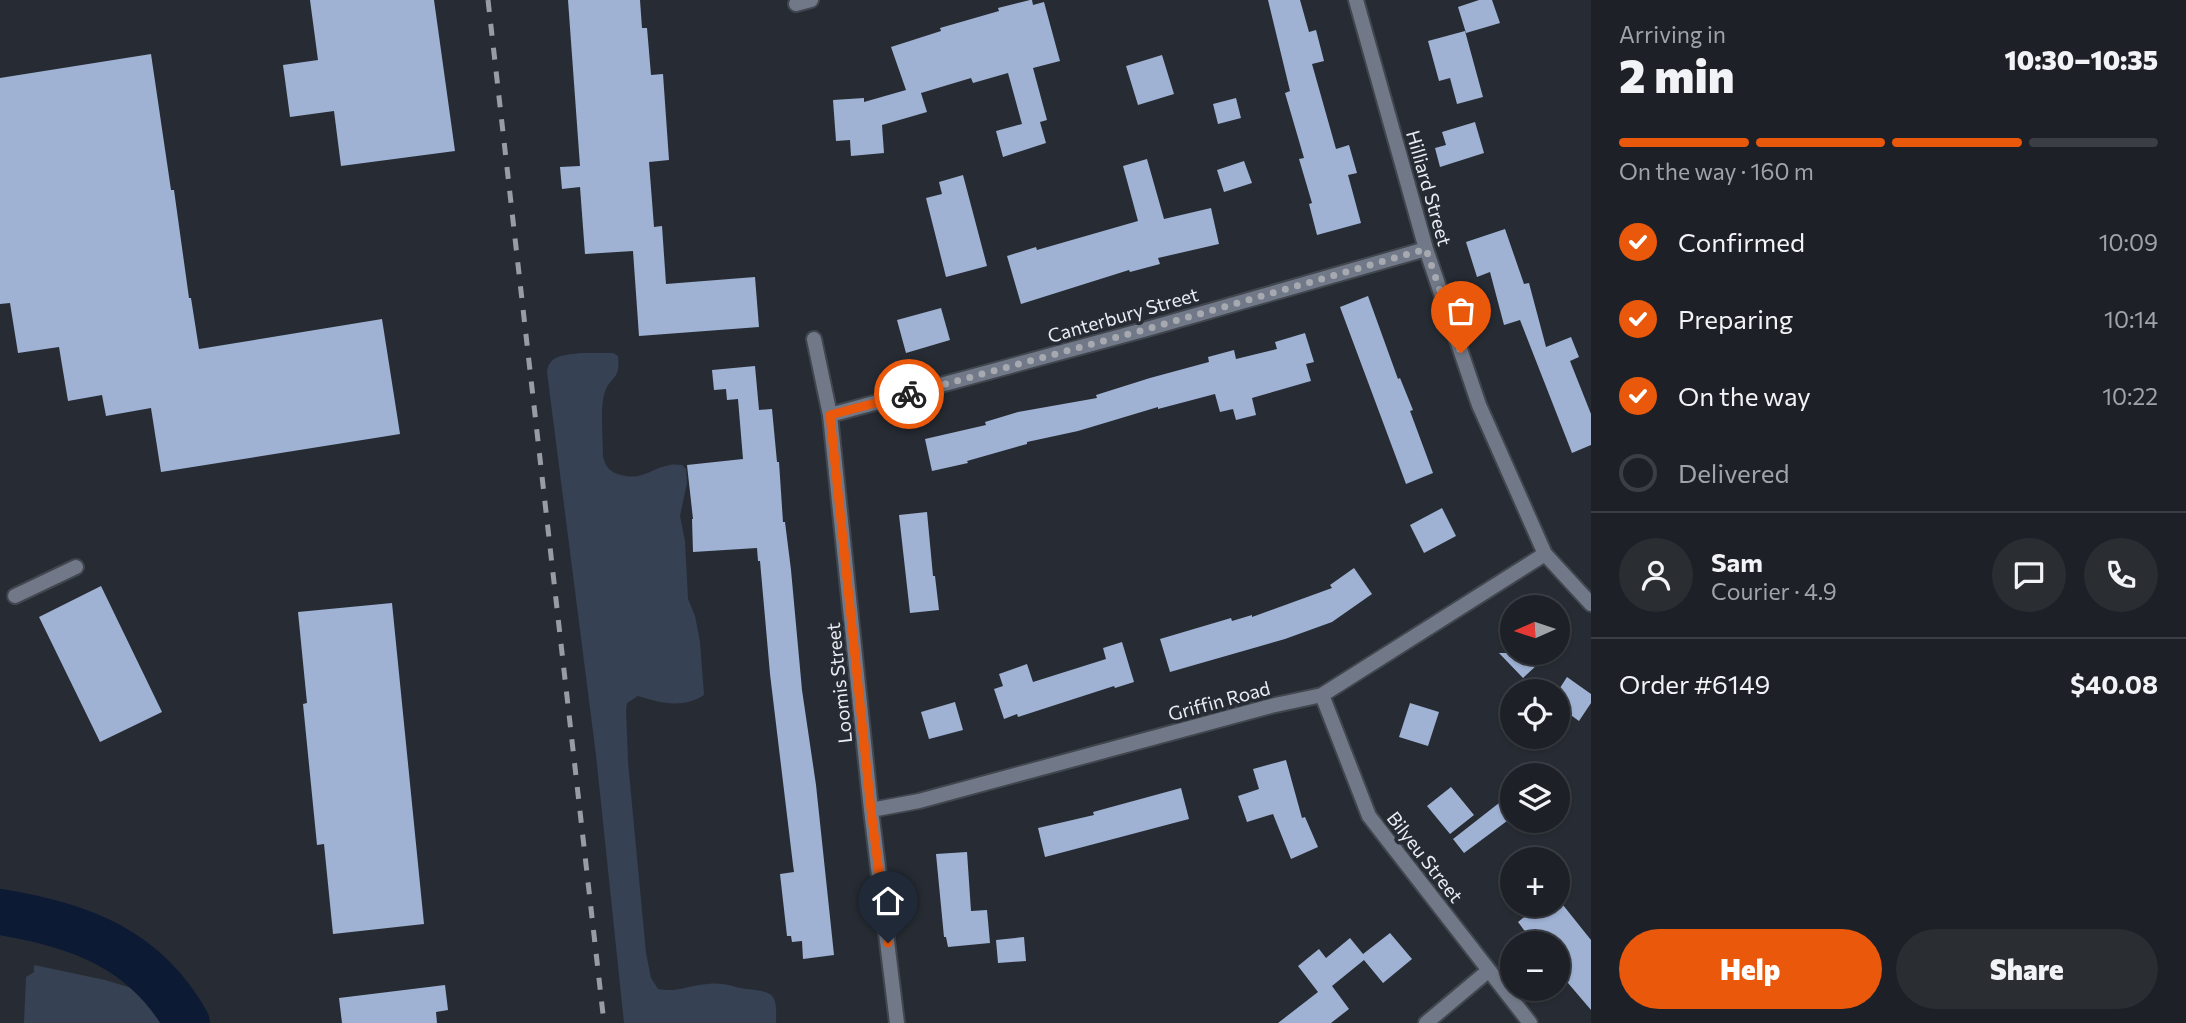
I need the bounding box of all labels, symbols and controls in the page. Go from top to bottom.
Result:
text: Arriving in [1619,20,1726,48]
text: 10:30–10:35 [2005,44,2158,75]
text: 2 min [1619,46,1735,102]
street label: Hilliard Street [1402,127,1457,249]
text: On the way · 160 m [1619,157,1814,185]
icon: check [1619,223,1657,261]
text: Confirmed [1678,226,1805,257]
text: 10:09 [2099,228,2158,256]
pin [1431,281,1491,353]
street label: Canterbury Street [1045,282,1201,347]
icon: bag [1442,292,1480,330]
icon: check [1619,300,1657,338]
text: Preparing [1678,303,1793,334]
text: 10:14 [2104,305,2158,333]
courier [874,359,944,429]
icon: bike [890,375,928,413]
icon: check [1619,377,1657,415]
text: On the way [1678,380,1811,411]
text: 10:22 [2102,382,2158,410]
text: Delivered [1678,457,1789,488]
button: person [1619,538,1693,612]
button: chat [1992,538,2066,612]
button: phone [2084,538,2158,612]
text: Sam [1711,546,1763,577]
text: Courier · 4.9 [1711,577,1837,605]
north arrow [1500,595,1570,665]
map controls [1500,595,1570,1001]
street label: Loomis Street [821,621,856,744]
text: Order #6149 [1619,668,1770,699]
text: $40.08 [2070,668,2158,699]
street label: Griffin Road [1165,676,1272,725]
button: locate [1500,679,1570,749]
button: layers [1500,763,1570,833]
street label: Bilyeu Street [1383,806,1468,907]
button: + [1500,847,1570,917]
pin [858,871,918,943]
icon: home [869,882,907,920]
button: Help [1619,929,1882,1009]
button: Share [1896,929,2158,1009]
button: − [1500,931,1570,1001]

